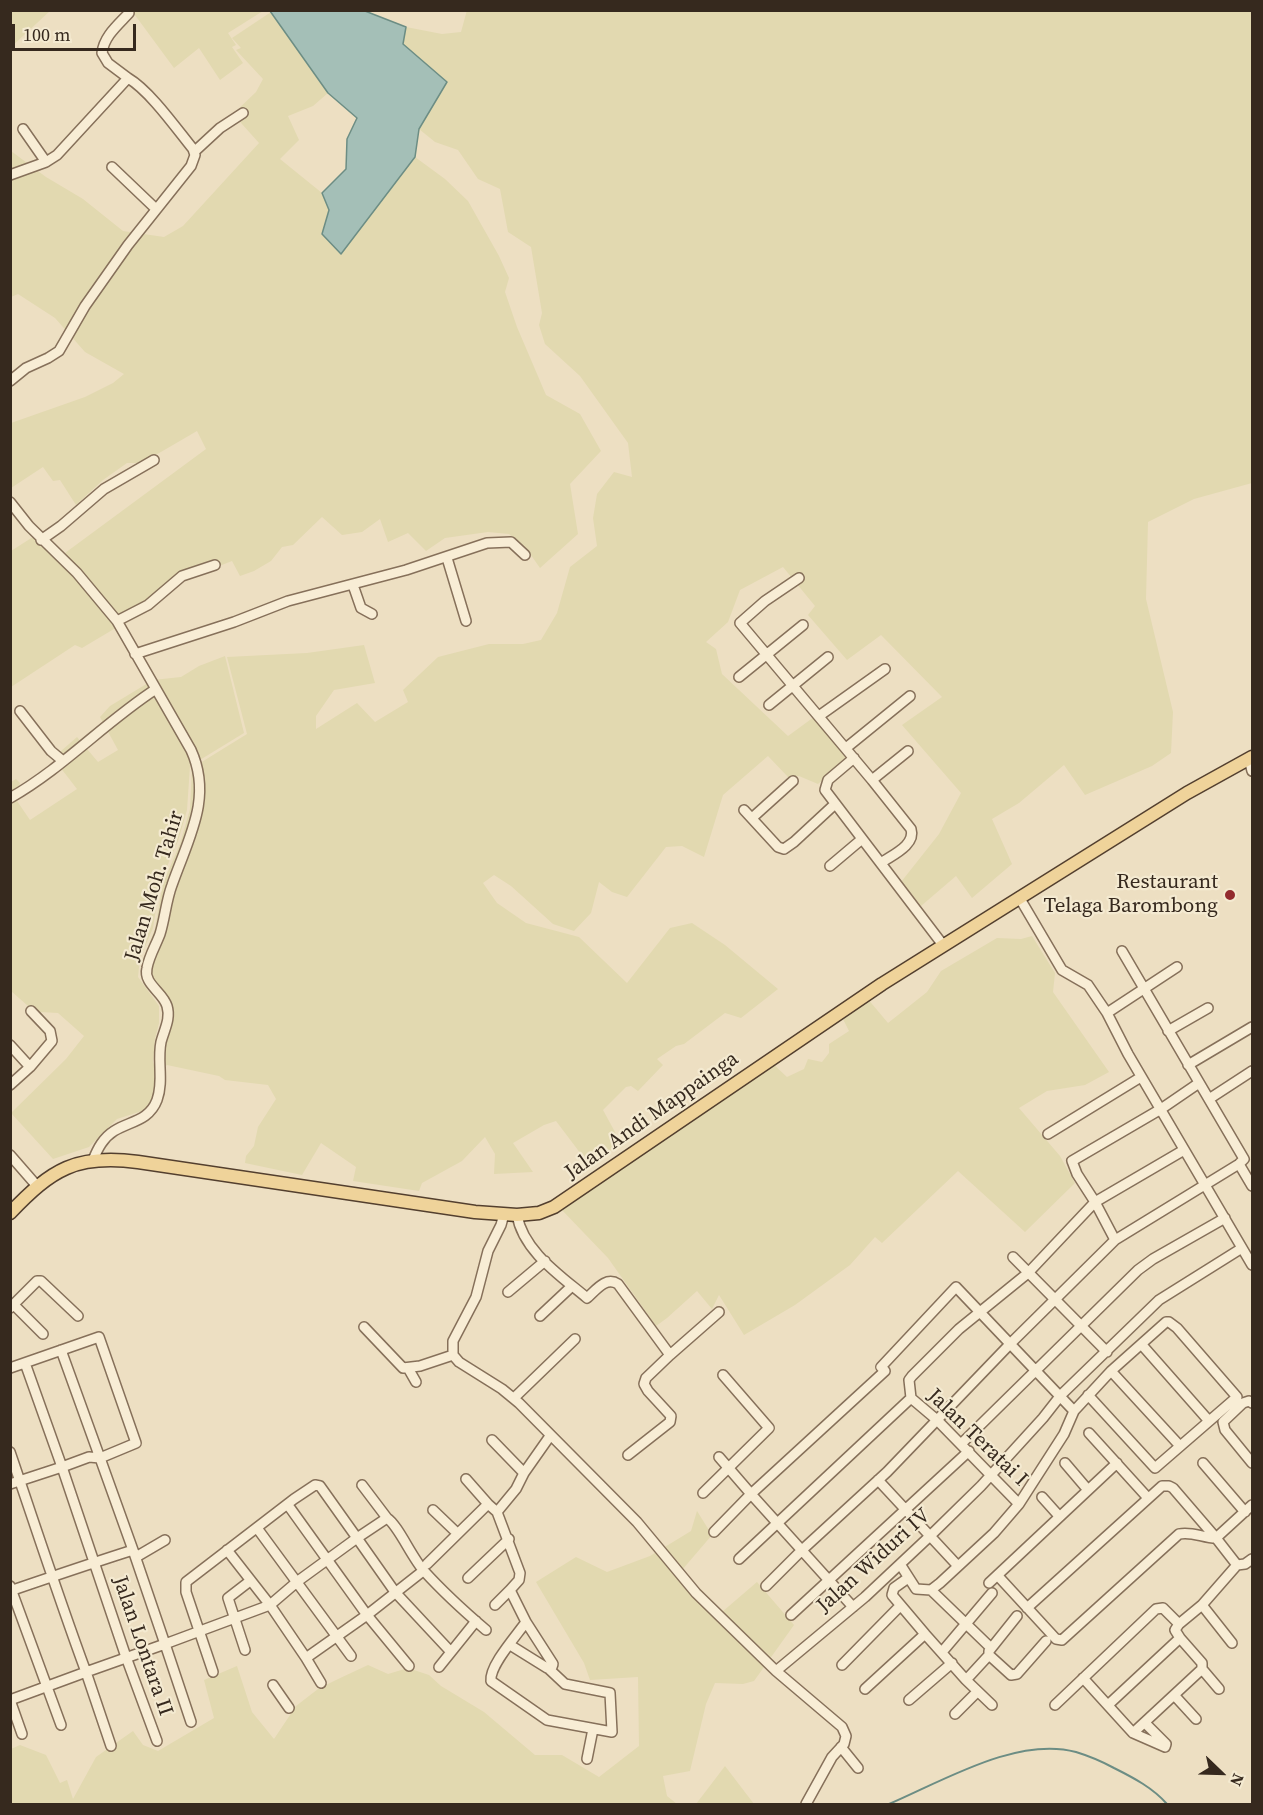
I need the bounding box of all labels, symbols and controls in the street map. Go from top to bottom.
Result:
scale bar [15,12,140,50]
text: 100 m [23,22,70,47]
street label: Jalan Moh. Tahir [120,808,190,964]
place label: Restaurant Telaga Barombong [1044,870,1218,920]
marker: Restaurant Telaga Barombong [1223,888,1237,902]
street label: Jalan Andi Mappainga [560,1047,744,1185]
street label: Jalan Teratai I [922,1384,1032,1492]
street label: Jalan Widuri IV [812,1503,936,1619]
street label: Jalan Lontara II [106,1573,178,1719]
north arrow [1191,1743,1251,1803]
text: N [1225,1770,1250,1790]

